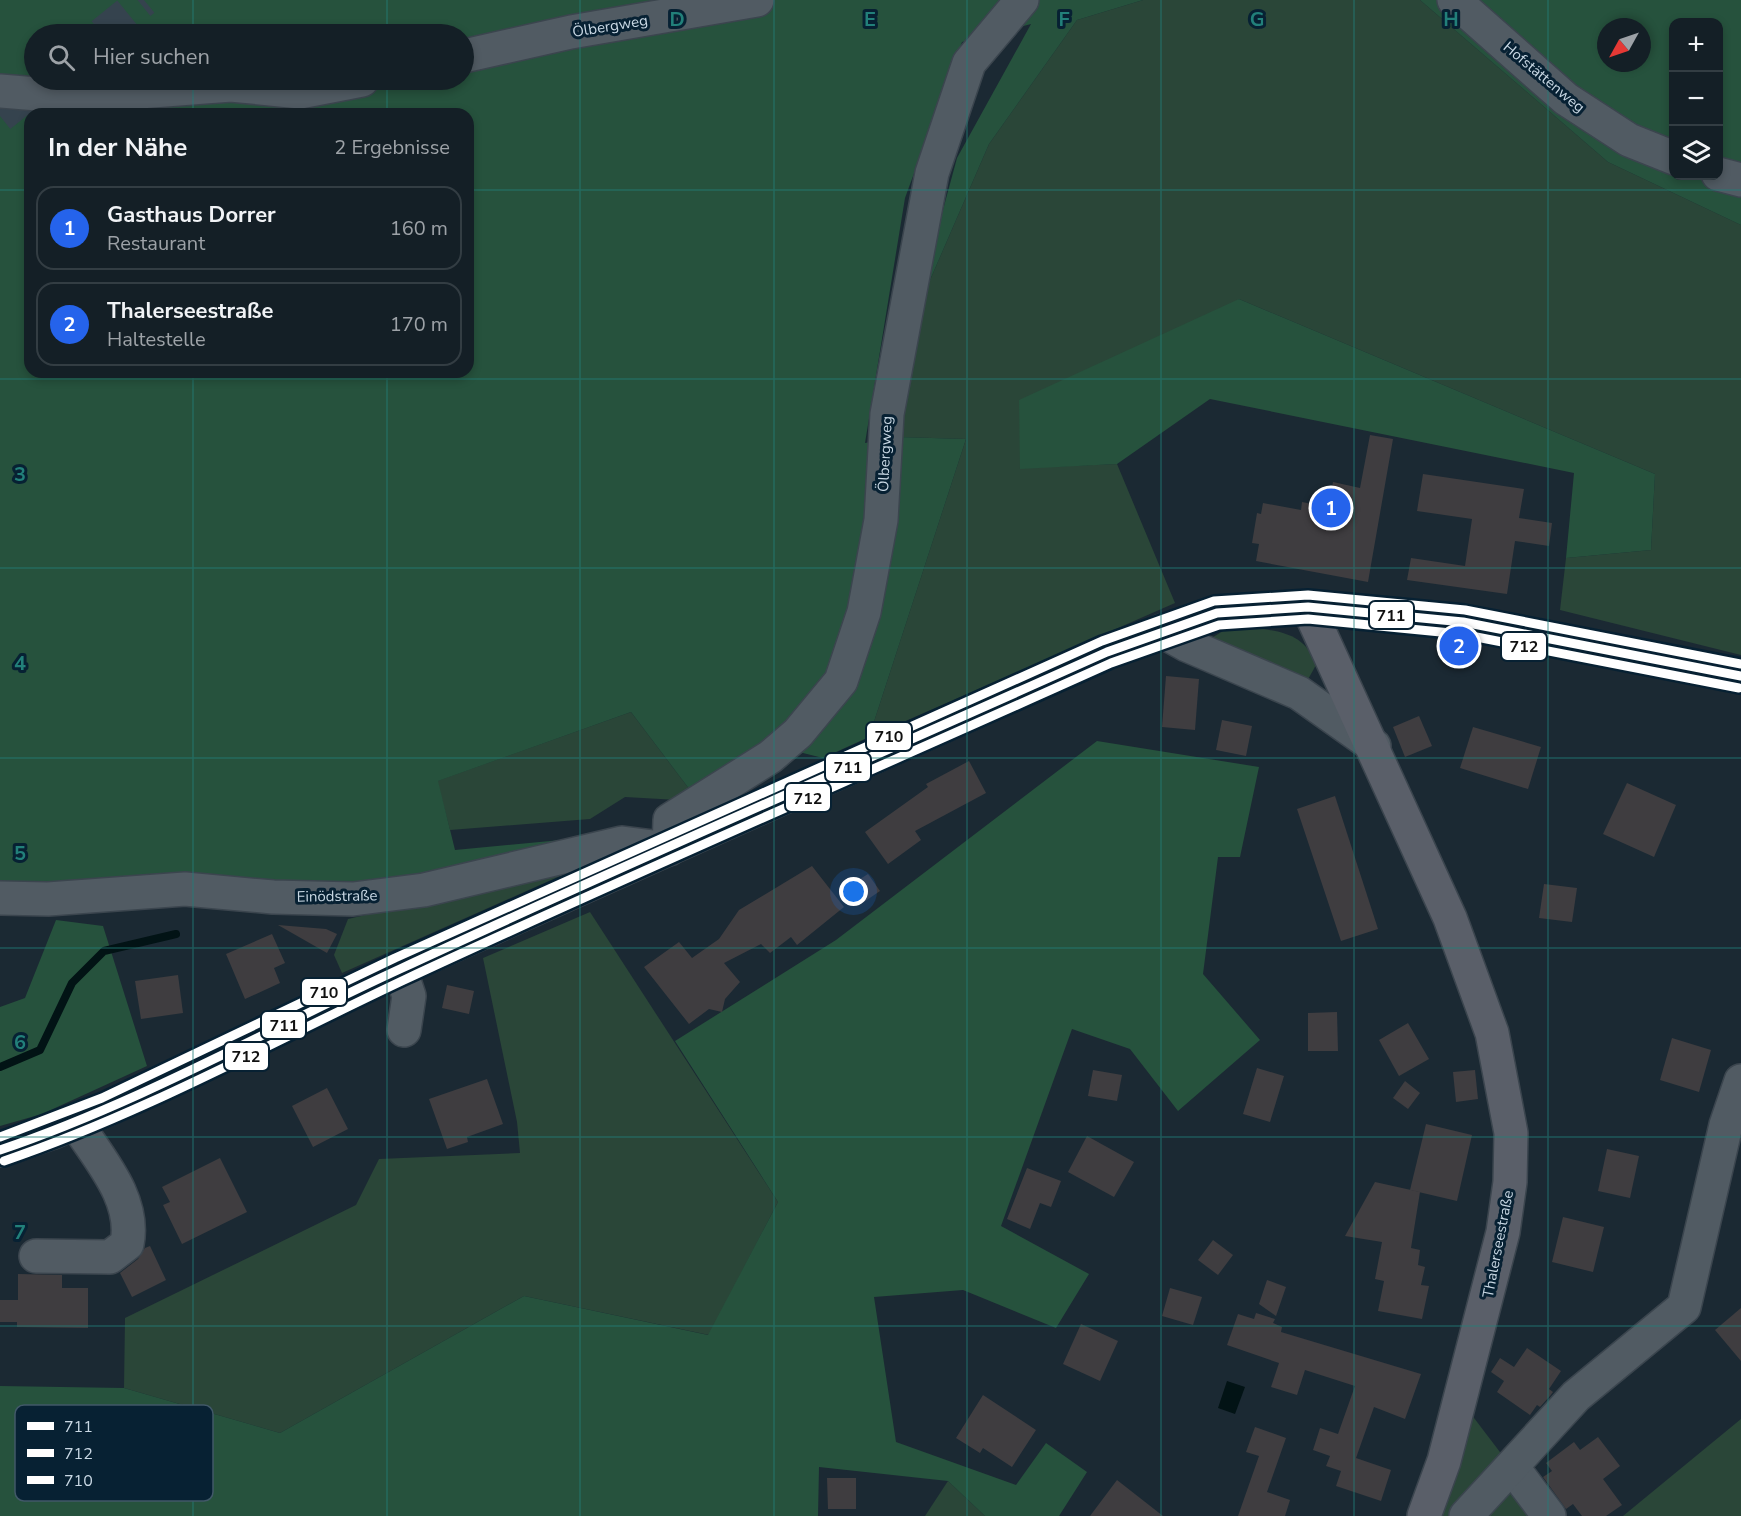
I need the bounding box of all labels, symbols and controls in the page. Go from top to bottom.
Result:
text: D [669,6,685,33]
text: E [864,6,876,33]
text: F [1058,6,1070,33]
text: G [1250,6,1264,33]
text: H [1443,6,1459,33]
street label: Ölbergweg [571,10,649,42]
north arrow [1597,18,1651,72]
map controls [1669,18,1723,180]
button: + [1669,18,1723,72]
search box [24,24,474,90]
street label: Hofstättenweg [1499,37,1589,117]
icon: search [45,41,78,74]
text: Hier suchen [93,42,210,72]
button: − [1669,72,1723,126]
button: layers [1669,126,1723,180]
text: In der Nähe [48,130,187,165]
text: 2 Ergebnisse [334,134,450,161]
text: Gasthaus Dorrer [107,200,276,230]
text: 1 [64,215,76,242]
text: 160 m [390,215,448,242]
text: Restaurant [107,230,205,257]
text: Thalerseestraße [107,296,273,326]
text: 2 [64,311,76,338]
text: 170 m [390,311,448,338]
text: Haltestelle [107,326,206,353]
street label: Ölbergweg [873,416,897,492]
text: 3 [14,461,26,488]
pin: 1 [1312,486,1350,530]
line badge: 711 [1369,601,1414,629]
text: 711 [1377,605,1405,627]
pin: 2 [1440,624,1478,668]
line badge: 712 [1501,632,1547,661]
text: 712 [1510,636,1538,658]
text: 4 [14,650,26,677]
line badge: 710 [866,722,912,751]
text: 710 [875,726,903,748]
line badge: 711 [825,753,871,782]
text: 711 [834,757,862,779]
line badge: 712 [785,783,831,812]
text: 712 [794,788,822,810]
text: 5 [14,840,26,867]
your location [839,877,868,906]
street label: Einödstraße [296,885,378,907]
line badge: 710 [301,978,347,1006]
text: 710 [310,982,338,1004]
line badge: 711 [261,1011,306,1039]
text: 711 [270,1015,298,1037]
text: 6 [14,1029,26,1056]
line badge: 712 [224,1042,269,1071]
text: 712 [232,1046,260,1068]
street label: Thalerseestraße [1478,1188,1518,1299]
text: 7 [14,1219,26,1246]
legend [15,1405,213,1501]
text: 711 [64,1416,93,1438]
text: 712 [64,1443,93,1465]
text: 710 [64,1470,93,1492]

